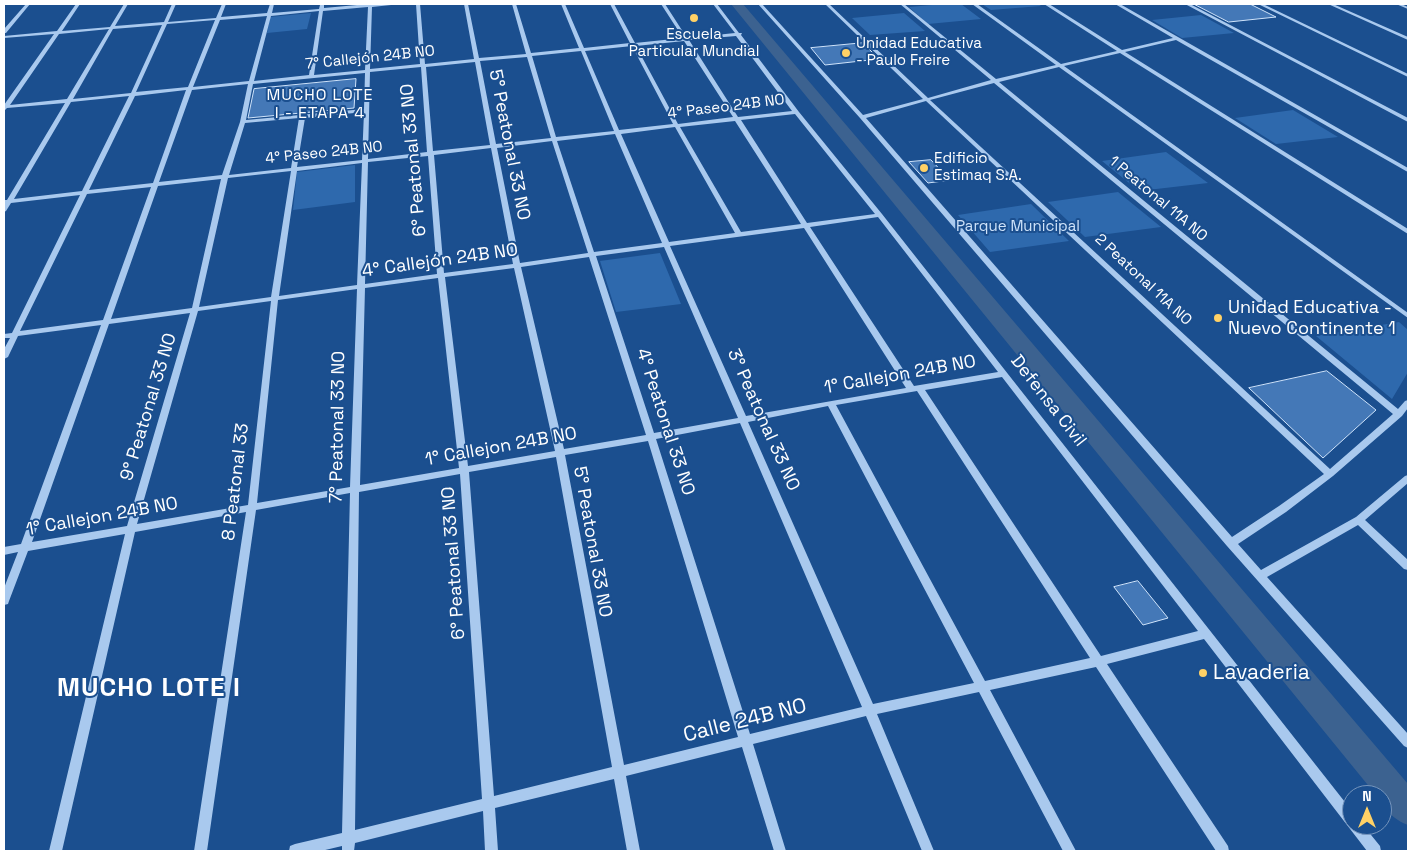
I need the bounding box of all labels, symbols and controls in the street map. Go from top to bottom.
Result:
marker: Escuela Particular Mundial [688,12,700,24]
place label: Escuela Particular Mundial [629,26,759,61]
place label: Unidad Educativa - Paulo Freire [856,35,982,70]
street label: 7° Callejón 24B NO [304,42,436,74]
marker: Unidad Educativa - Paulo Freire [840,47,852,59]
street label: 5° Peatonal 33 NO [484,68,534,222]
street label: 6° Peatonal 33 NO [397,83,431,237]
district label: MUCHO LOTE I - ETAPA 4 [265,86,375,124]
street label: 4° Paseo 24B NO [666,91,786,123]
street label: 4° Paseo 24B NO [264,138,384,168]
place label: Edificio Estimaq S.A. [934,150,1022,185]
street label: 1 Peatonal 11A NO [1105,153,1211,245]
marker: Edificio Estimaq S.A. [918,162,930,174]
park label: Parque Municipal [956,218,1080,236]
street label: 2 Peatonal 11A NO [1091,231,1195,329]
street label: 4° Callejón 24B NO [361,239,519,283]
place label: Unidad Educativa - Nuevo Continente 1 [1228,297,1396,340]
marker: Unidad Educativa - Nuevo Continente 1 [1212,312,1224,324]
street label: 9° Peatonal 33 NO [116,331,182,483]
street label: 4° Peatonal 33 NO [631,346,699,498]
street label: 3° Peatonal 33 NO [722,346,804,494]
street label: 7° Peatonal 33 NO [326,351,350,503]
street label: 1° Callejon 24B NO [822,351,978,399]
street label: Defensa Civil [1006,351,1090,451]
street label: 8 Peatonal 33 [218,422,254,542]
street label: 1° Callejon 24B NO [423,423,579,471]
street label: 5° Peatonal 33 NO [568,465,616,619]
street label: 6° Peatonal 33 NO [438,486,470,640]
street label: 1° Callejon 24B NO [24,493,180,541]
place label: Lavaderia [1213,660,1310,686]
marker: Lavaderia [1197,667,1209,679]
district label: MUCHO LOTE I [56,673,242,705]
street label: Calle 24B NO [681,694,809,748]
north arrow [1342,785,1392,835]
text: N [1362,787,1372,805]

